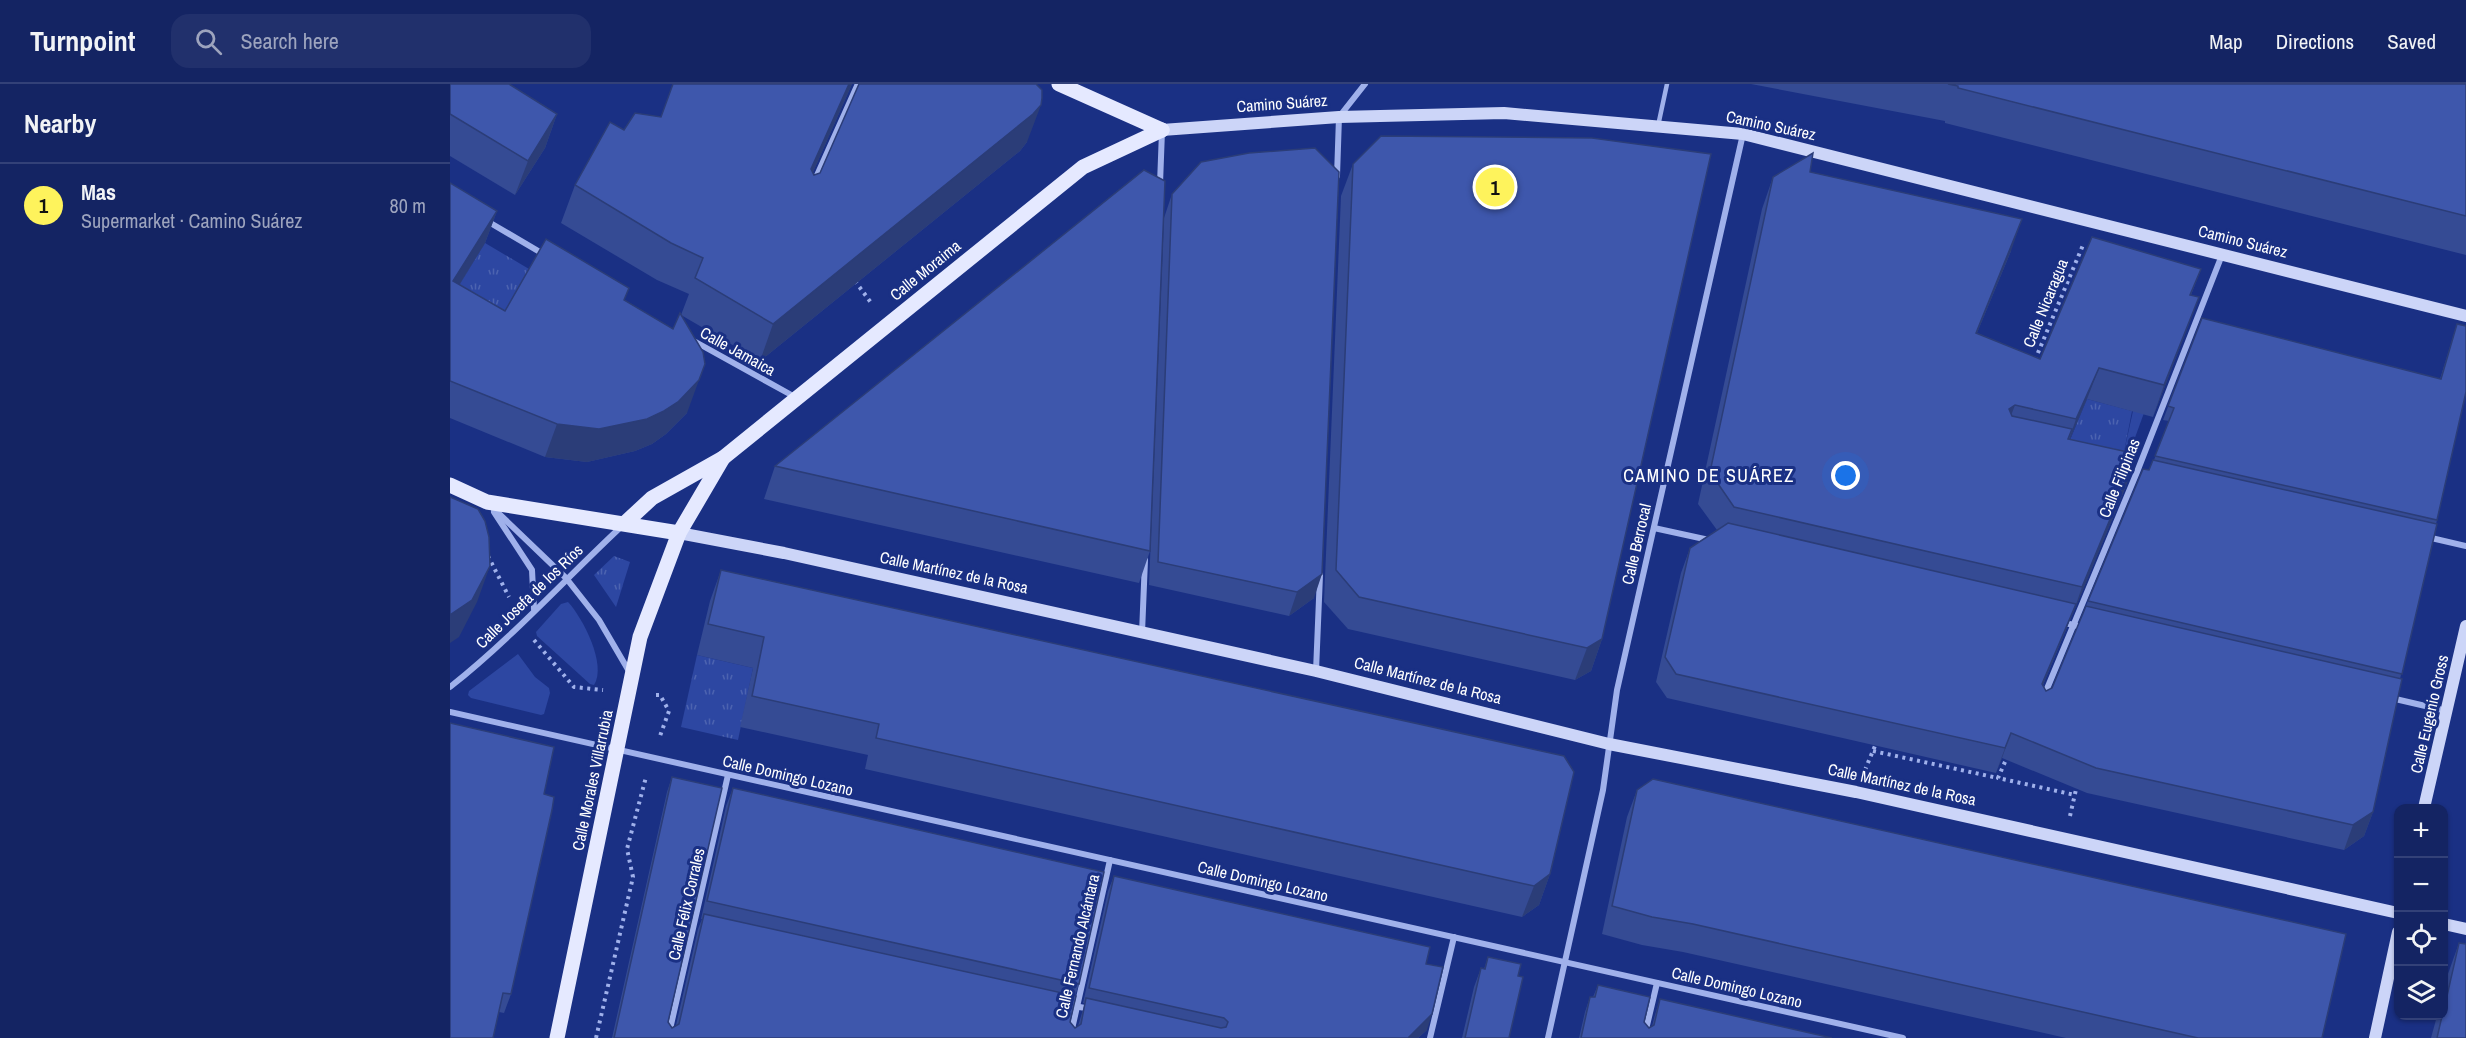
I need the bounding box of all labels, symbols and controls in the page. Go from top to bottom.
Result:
search box [171,14,591,68]
text: Turnpoint [30,22,135,60]
icon: search [192,25,225,58]
text: Search here [240,26,339,56]
text: Map [2209,27,2243,56]
text: Directions [2276,27,2354,56]
text: Saved [2387,27,2436,56]
street label: Camino Suárez [1236,89,1329,117]
street label: Camino Suárez [1724,105,1818,145]
text: Nearby [24,106,96,141]
pin: 1 [1476,164,1514,210]
text: Mas [81,177,116,207]
text: 1 [39,192,48,219]
text: 80 m [390,192,426,219]
text: Supermarket · Camino Suárez [81,207,303,234]
street label: Camino Suárez [2196,219,2290,263]
street label: Calle Moraima [885,234,966,305]
street label: Calle Nicaragua [2017,255,2073,351]
street label: Calle Jamaica [696,321,780,381]
street label: Calle Filipinas [2093,435,2145,521]
your location [1831,461,1860,490]
district label: CAMINO DE SUÁREZ [1623,463,1795,488]
street label: Calle Berrocal [1616,501,1656,587]
street label: Calle Josefa de los Ríos [470,539,588,653]
street label: Calle Martínez de la Rosa [878,546,1031,599]
street label: Calle Martínez de la Rosa [1352,651,1505,709]
street label: Calle Eugenio Gross [2405,653,2453,775]
street label: Calle Morales Villarrubia [566,707,618,852]
street label: Calle Domingo Lozano [721,749,855,801]
street label: Calle Martínez de la Rosa [1826,758,1979,811]
map controls [2394,804,2448,1020]
button: + [2394,804,2448,858]
street label: Calle Félix Corrales [662,846,710,962]
street label: Calle Domingo Lozano [1196,855,1330,907]
button: − [2394,858,2448,912]
street label: Calle Fernando Alcántara [1050,871,1104,1020]
button: locate [2394,912,2448,966]
street label: Calle Domingo Lozano [1670,961,1804,1013]
button: layers [2394,966,2448,1020]

